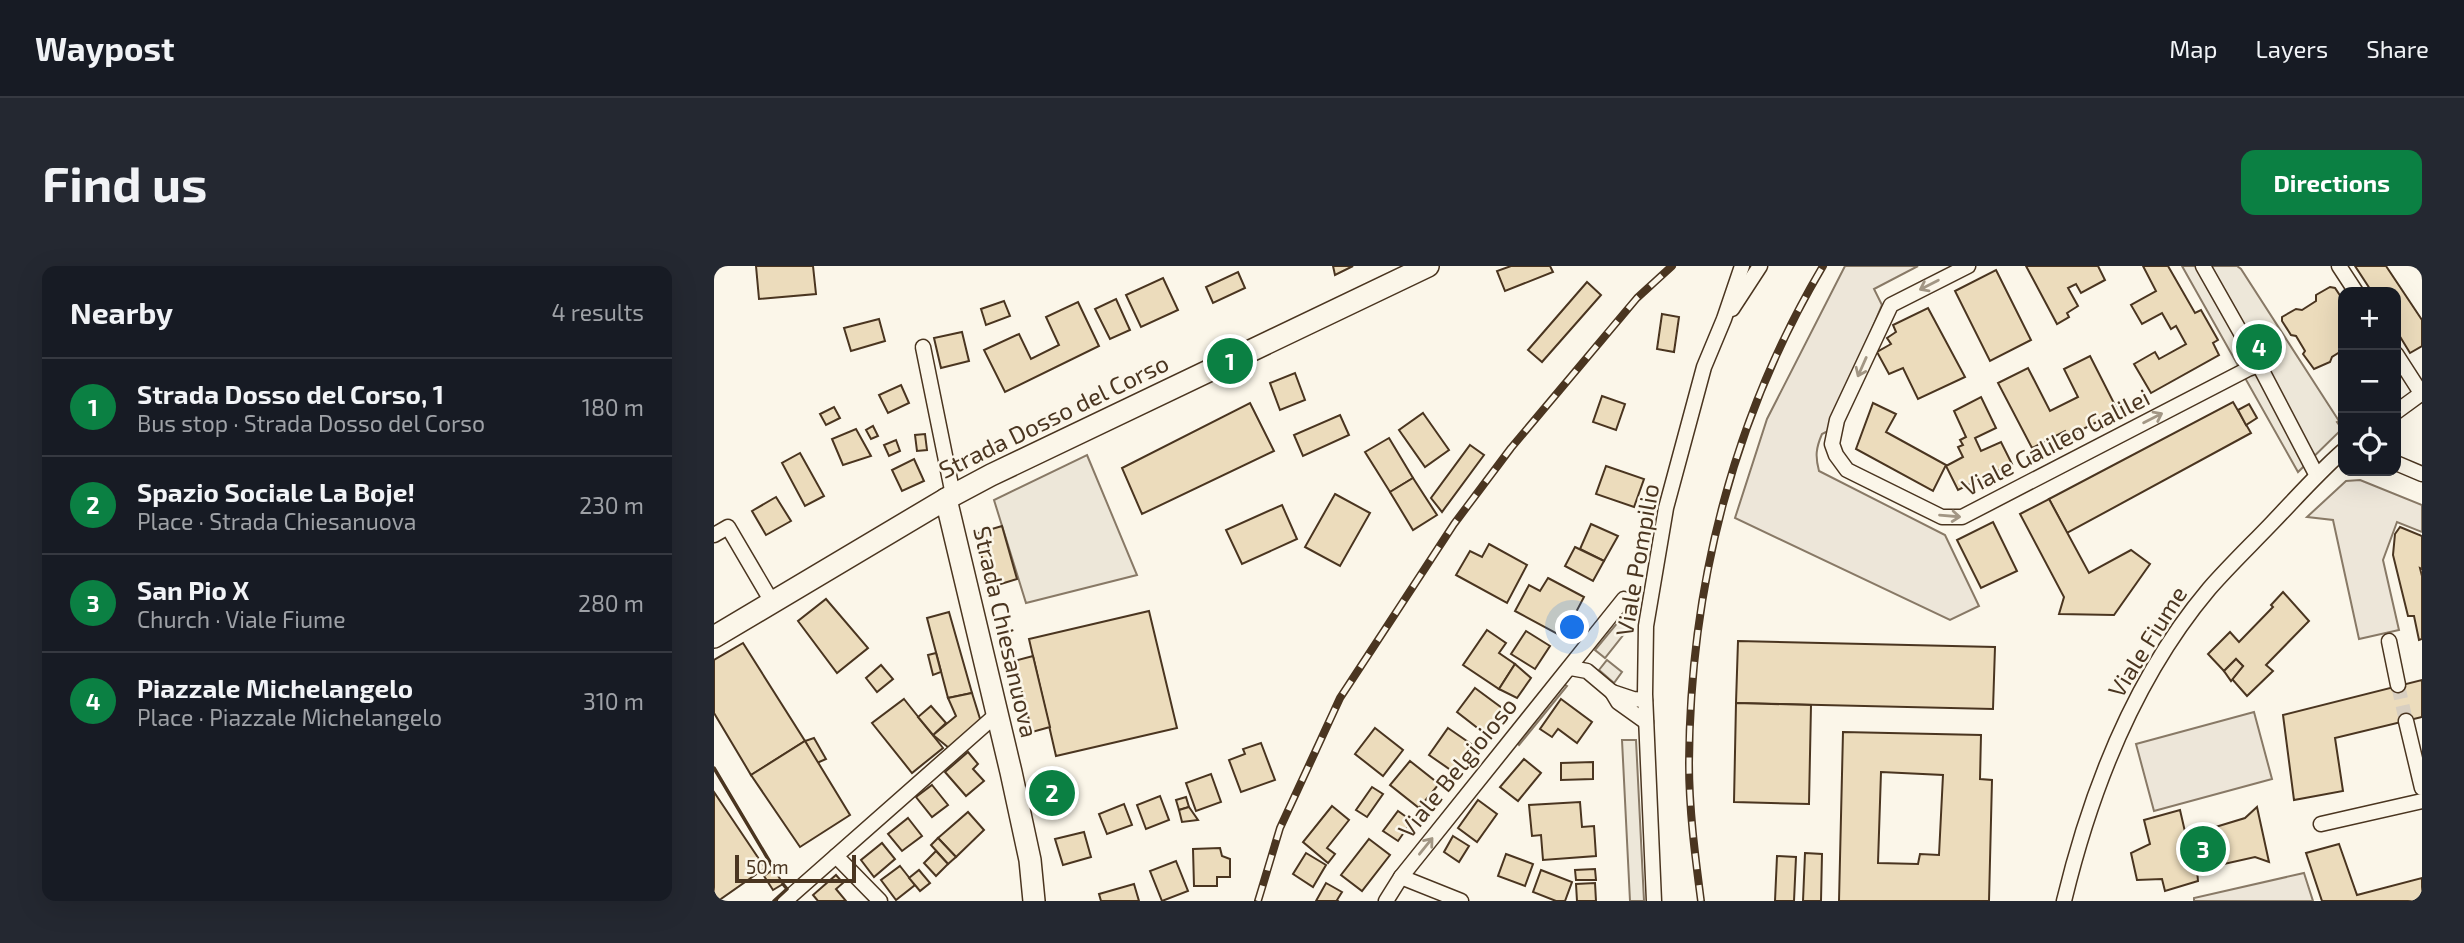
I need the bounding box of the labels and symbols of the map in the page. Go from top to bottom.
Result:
one-way arrow [1919,279,1940,293]
pin: 4 [2236,321,2282,373]
pin: 1 [1207,335,1253,387]
street label: Strada Dosso del Corso [934,347,1173,484]
one-way arrow [1855,356,1868,377]
street label: Viale Galileo Galilei [1957,382,2154,502]
one-way arrow [2142,411,2163,425]
street label: Viale Pompilio [1609,481,1664,638]
one-way arrow [1938,510,1961,523]
street label: Strada Chiesanuova [968,523,1045,740]
street label: Viale Fiume [2101,580,2192,702]
your location [1555,610,1589,644]
street label: Viale Belgioioso [1391,691,1522,843]
pin: 2 [1029,767,1075,819]
pin: 3 [2180,823,2226,875]
one-way arrow [1418,837,1433,855]
scale bar [735,852,856,884]

